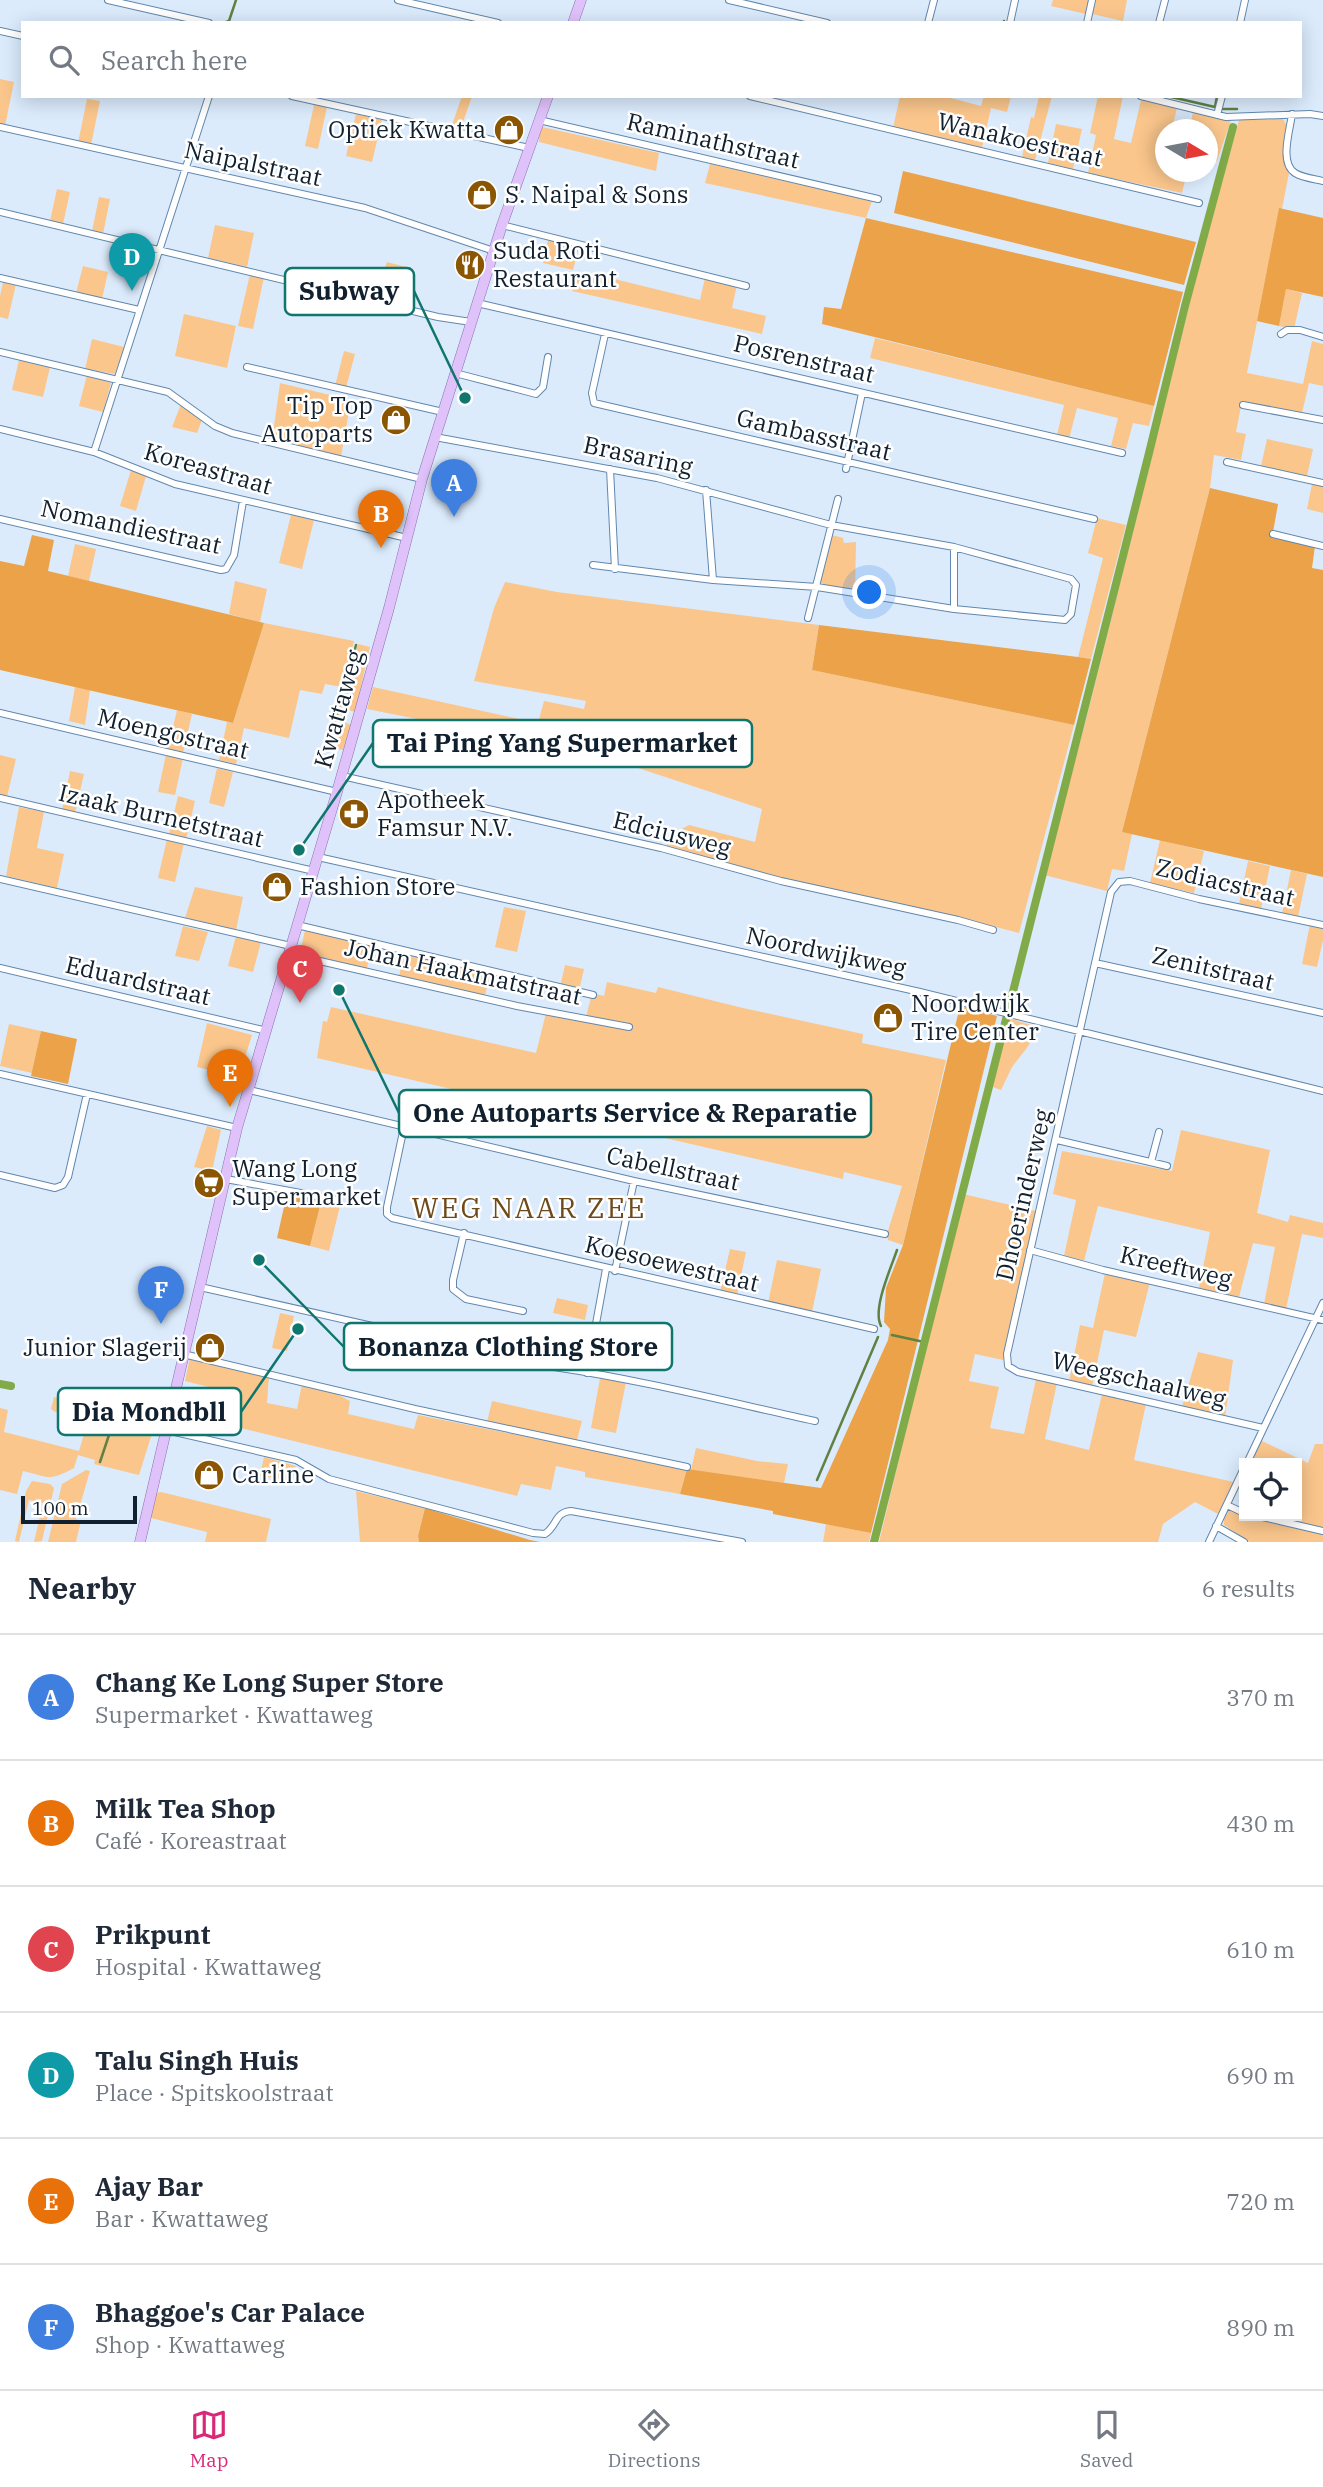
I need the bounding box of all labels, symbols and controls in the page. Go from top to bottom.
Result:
search box [21,21,1302,98]
icon: search [45,41,83,79]
text: Search here [101,43,247,77]
street label: Wanakoestraat [934,104,1106,174]
street label: Raminathstraat [624,105,803,175]
place label: Optiek Kwatta [328,113,486,145]
shop icon: Optiek Kwatta [492,113,526,147]
north arrow [1155,119,1218,182]
street label: Naipalstraat [182,133,325,193]
shop icon: S. Naipal & Sons [465,178,499,212]
place label: S. Naipal & Sons [505,178,688,210]
pin: D [109,233,155,291]
place label: Suda Roti Restaurant [493,234,617,294]
restaurant icon: Suda Roti Restaurant [453,248,487,282]
callout: Subway [285,268,414,315]
text: Subway [299,273,399,307]
street label: Posrenstraat [731,326,878,390]
place label: Tip Top Autoparts [261,389,373,449]
street label: Gambasstraat [734,401,895,467]
shop icon: Tip Top Autoparts [379,403,413,437]
street label: Brasaring [580,428,696,482]
street label: Koreastraat [140,434,276,502]
pin: A [431,459,477,517]
pin: B [358,490,404,548]
street label: Nomandiestraat [38,491,224,561]
your location [852,575,886,609]
street label: Kwattaweg [306,646,370,772]
street label: Moengostraat [94,700,252,766]
callout: Tai Ping Yang Supermarket [373,720,752,767]
text: Tai Ping Yang Supermarket [386,725,738,759]
street label: Izaak Burnetstraat [56,776,267,854]
place label: Apotheek Famsur N.V. [377,783,513,843]
pharmacy icon: Apotheek Famsur N.V. [337,797,371,831]
street label: Edciusweg [610,803,735,863]
street label: Zodiacstraat [1153,851,1298,914]
shop icon: Fashion Store [260,870,294,904]
place label: Fashion Store [300,870,455,902]
street label: Noordwijkweg [743,918,909,984]
street label: Johan Haakmatstraat [342,930,585,1012]
street label: Zenitstraat [1149,938,1277,998]
pin: C [277,945,323,1003]
street label: Eduardstraat [63,948,214,1012]
place label: Noordwijk Tire Center [911,987,1039,1047]
shop icon: Noordwijk Tire Center [871,1001,905,1035]
pin: E [207,1049,253,1107]
callout: One Autoparts Service & Reparatie [399,1090,871,1137]
text: One Autoparts Service & Reparatie [413,1095,857,1129]
street label: Dhoerinderweg [988,1106,1058,1284]
street label: Cabellstraat [604,1138,743,1198]
place label: Wang Long Supermarket [232,1152,381,1212]
supermarket icon: Wang Long Supermarket [192,1166,226,1200]
district label: WEG NAAR ZEE [411,1189,647,1226]
street label: Koesoewestraat [582,1227,762,1299]
street label: Kreeftweg [1117,1238,1235,1294]
pin: F [138,1266,184,1324]
callout: Bonanza Clothing Store [344,1323,672,1370]
text: Bonanza Clothing Store [358,1329,658,1363]
place label: Junior Slagerij [23,1331,187,1363]
shop icon: Junior Slagerij [193,1331,227,1365]
street label: Weegschaalweg [1049,1343,1229,1415]
callout: Dia Mondbll [58,1388,241,1435]
text: Dia Mondbll [72,1394,226,1428]
shop icon: Carline [192,1458,226,1492]
place label: Carline [232,1458,314,1490]
map controls [1239,1458,1302,1521]
button: locate [1239,1458,1302,1521]
scale bar [21,1493,136,1525]
text: 100 m [32,1496,89,1520]
text: Nearby [28,1568,136,1607]
text: 6 results [1202,1573,1295,1603]
text: Chang Ke Long Super Store [95,1665,444,1699]
text: A [43,1682,59,1712]
text: 370 m [1226,1682,1295,1712]
text: Supermarket · Kwattaweg [95,1699,373,1729]
text: Milk Tea Shop [95,1791,276,1825]
text: B [43,1808,59,1838]
text: 430 m [1226,1808,1295,1838]
text: Café · Koreastraat [95,1825,287,1855]
text: Prikpunt [95,1917,210,1951]
text: C [43,1934,59,1964]
text: 610 m [1226,1934,1295,1964]
text: Hospital · Kwattaweg [95,1951,321,1981]
text: Talu Singh Huis [95,2043,299,2077]
text: D [42,2060,60,2090]
text: 690 m [1226,2060,1295,2090]
text: Place · Spitskoolstraat [95,2077,334,2107]
text: Ajay Bar [95,2169,203,2203]
text: E [43,2186,59,2216]
text: 720 m [1226,2186,1295,2216]
text: Bar · Kwattaweg [95,2203,268,2233]
text: Bhaggoe's Car Palace [95,2295,365,2329]
text: F [44,2312,58,2342]
text: 890 m [1226,2312,1295,2342]
text: Shop · Kwattaweg [95,2329,285,2359]
tab: Map [190,2406,228,2472]
tab: Directions [608,2406,701,2472]
tab: Saved [1080,2406,1133,2472]

